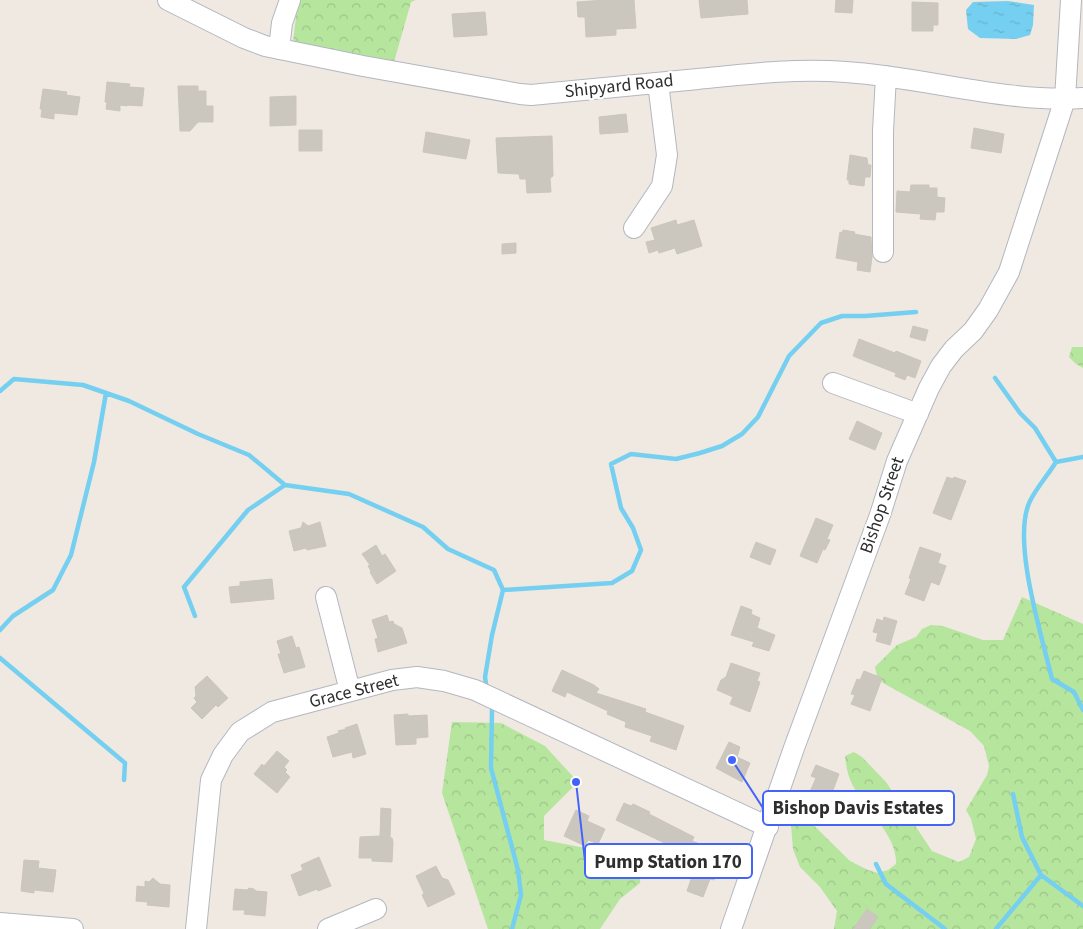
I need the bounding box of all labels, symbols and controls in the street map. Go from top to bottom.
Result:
street label: Shipyard Road [563,68,675,104]
street label: Bishop Street [854,453,910,557]
street label: Grace Street [307,668,401,714]
callout: Bishop Davis Estates [763,791,954,825]
text: Bishop Davis Estates [773,795,943,822]
callout: Pump Station 170 [585,844,752,878]
text: Pump Station 170 [594,849,742,876]

